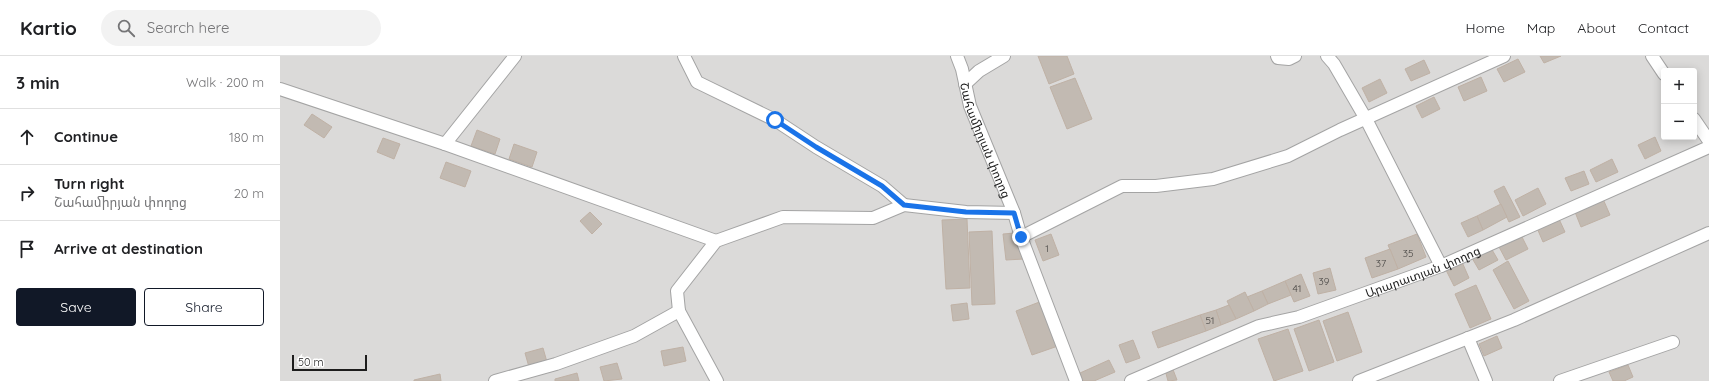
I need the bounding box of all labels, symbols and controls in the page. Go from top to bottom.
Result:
search box [101,10,381,46]
text: Kartio [20,16,77,40]
icon: search [115,17,137,39]
text: Search here [147,18,230,37]
text: Home [1466,19,1505,37]
text: Map [1527,19,1555,37]
text: About [1577,19,1616,37]
text: Contact [1638,19,1689,37]
map controls [1661,68,1697,140]
button: + [1661,68,1697,104]
text: 3 min [16,72,60,93]
text: Walk · 200 m [186,74,264,90]
street label: Շահամիրյան փողոց [958,81,1014,200]
button: − [1661,104,1697,140]
route start [766,111,784,129]
icon: ahead [16,126,38,148]
text: Continue [54,127,118,146]
text: 180 m [229,129,264,145]
text: Turn right [54,174,125,193]
icon: right [16,182,38,204]
text: 20 m [234,185,264,201]
text: Շահամիրյան փողոց [54,194,187,210]
route end [1012,228,1030,246]
icon: arrive [16,238,38,260]
text: Arrive at destination [54,239,203,258]
house number: 1 [1045,242,1049,255]
street label: Արարատյան փողոց [1363,242,1482,300]
house number: 35 [1403,247,1413,260]
house number: 37 [1376,257,1386,270]
house number: 39 [1319,275,1330,288]
house number: 41 [1293,282,1301,295]
button: Save [16,288,136,326]
button: Share [144,288,264,326]
house number: 51 [1205,314,1215,327]
scale bar [292,353,367,372]
text: 50 m [298,355,324,369]

